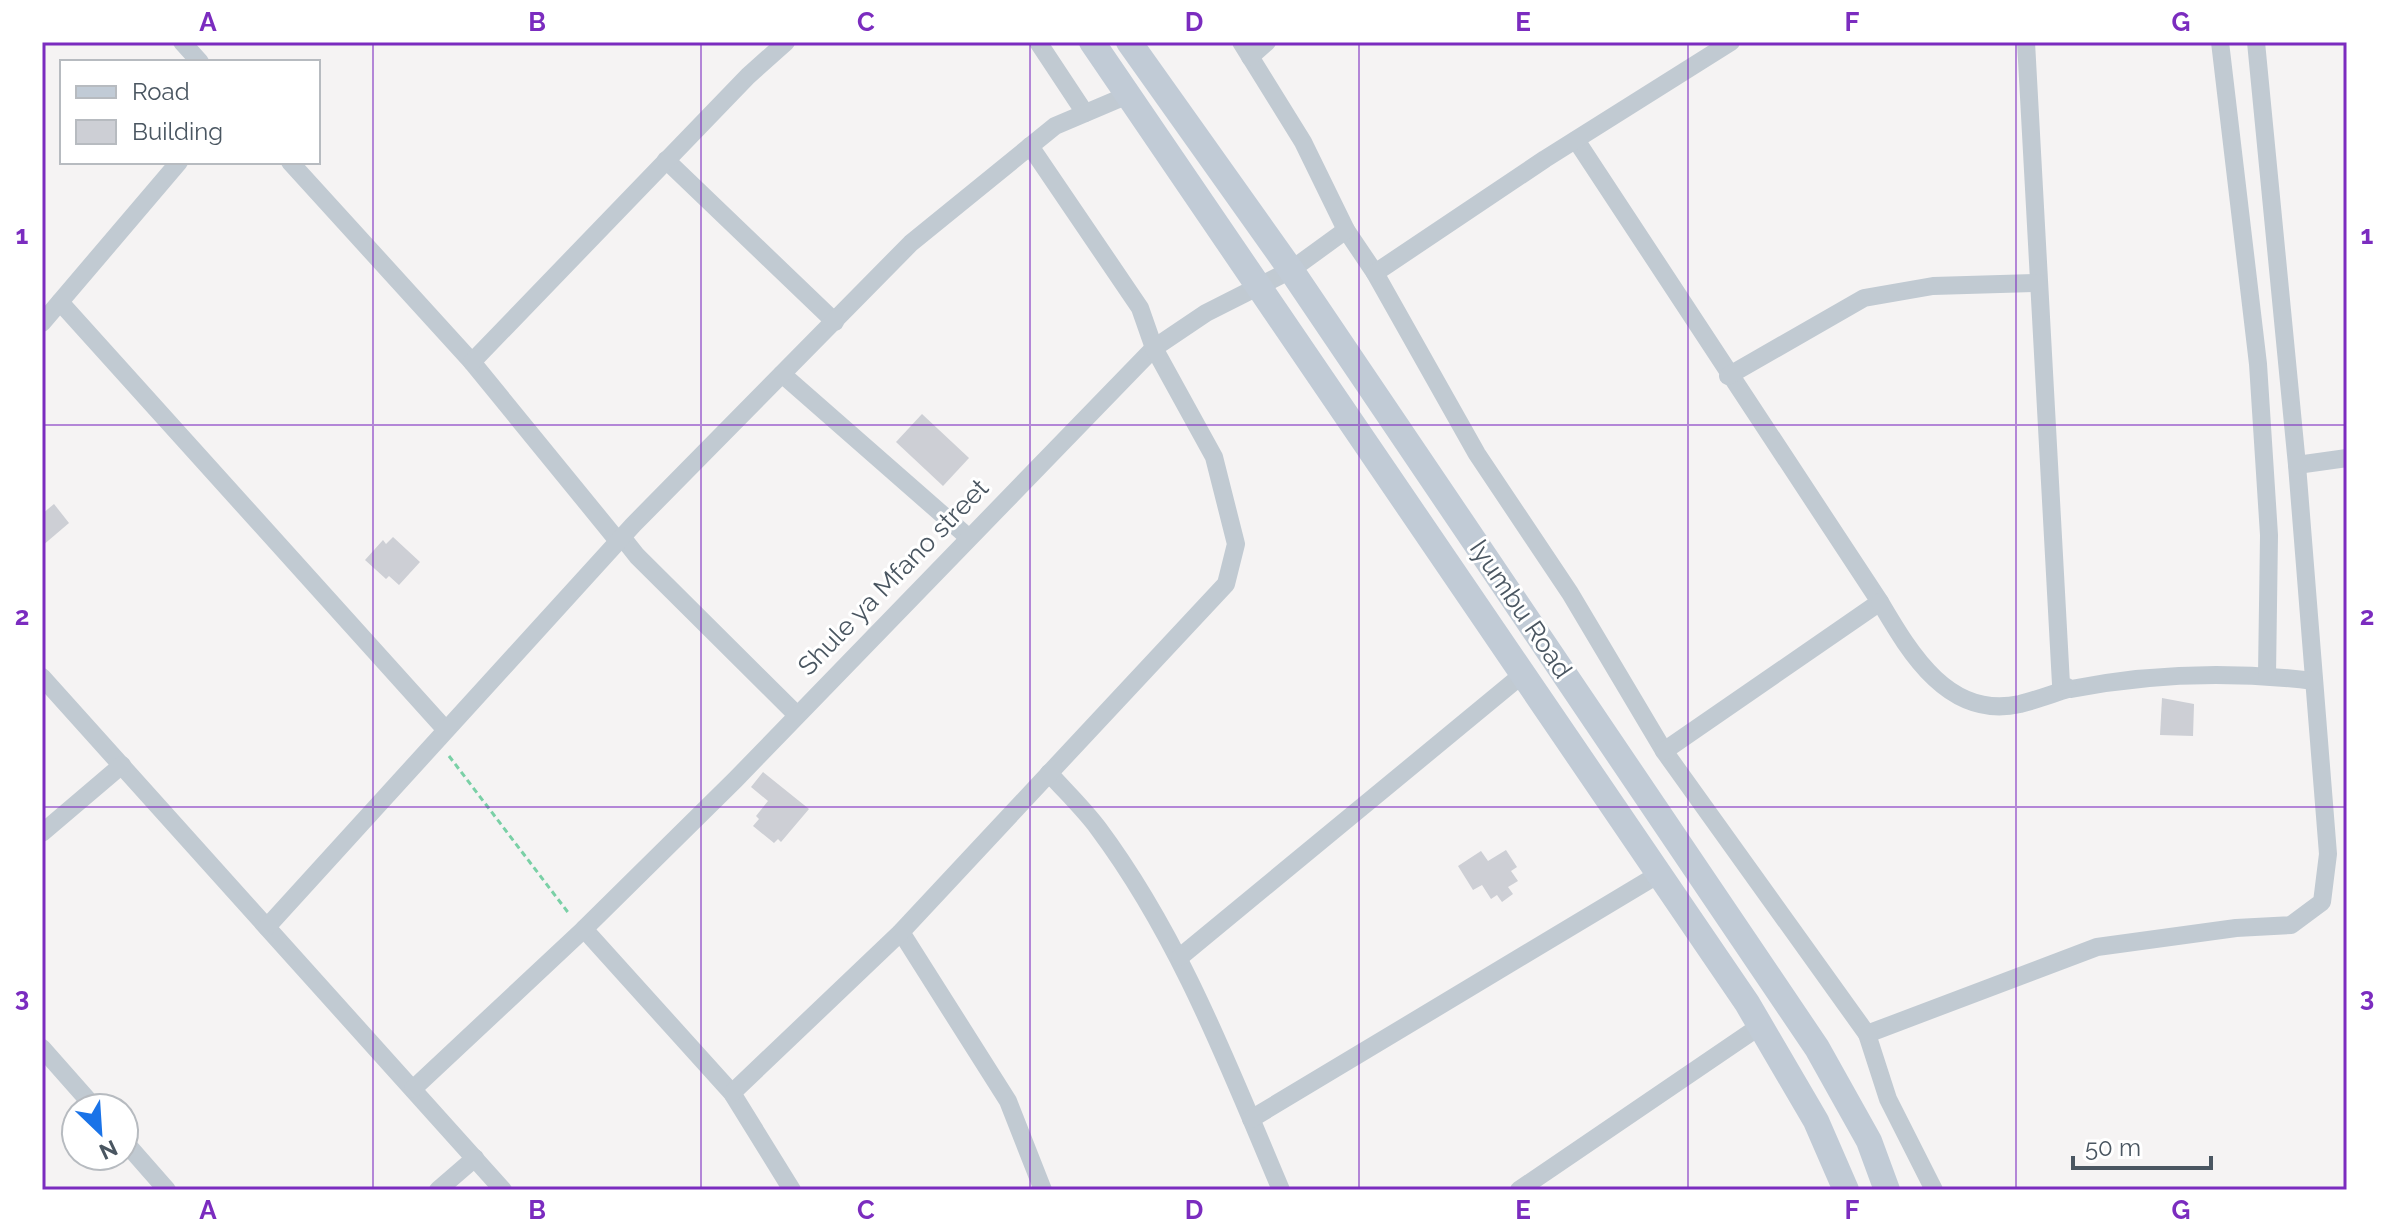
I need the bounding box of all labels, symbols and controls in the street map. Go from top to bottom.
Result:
text: A [199,7,217,37]
text: B [528,7,546,37]
text: C [857,7,875,37]
text: D [1185,7,1203,37]
text: E [1515,7,1531,37]
text: F [1845,7,1860,37]
text: G [2172,7,2190,37]
legend [60,60,320,164]
text: Road [132,77,190,106]
text: Building [132,117,223,146]
text: 1 [16,220,29,250]
text: 1 [2361,220,2374,250]
street label: Shule ya Mfano street [792,473,995,681]
street label: Iyumbu Road [1464,534,1578,684]
text: 2 [15,601,29,631]
text: 2 [2360,601,2374,631]
text: 3 [15,982,29,1012]
text: 3 [2360,982,2374,1012]
north arrow [60,1092,140,1172]
scale bar [2073,1120,2211,1170]
text: 50 m [2085,1133,2141,1162]
text: N [95,1135,122,1165]
text: A [199,1195,217,1225]
text: B [528,1195,546,1225]
text: C [857,1195,875,1225]
text: D [1185,1195,1203,1225]
text: E [1515,1195,1531,1225]
text: F [1845,1195,1860,1225]
text: G [2172,1195,2190,1225]

